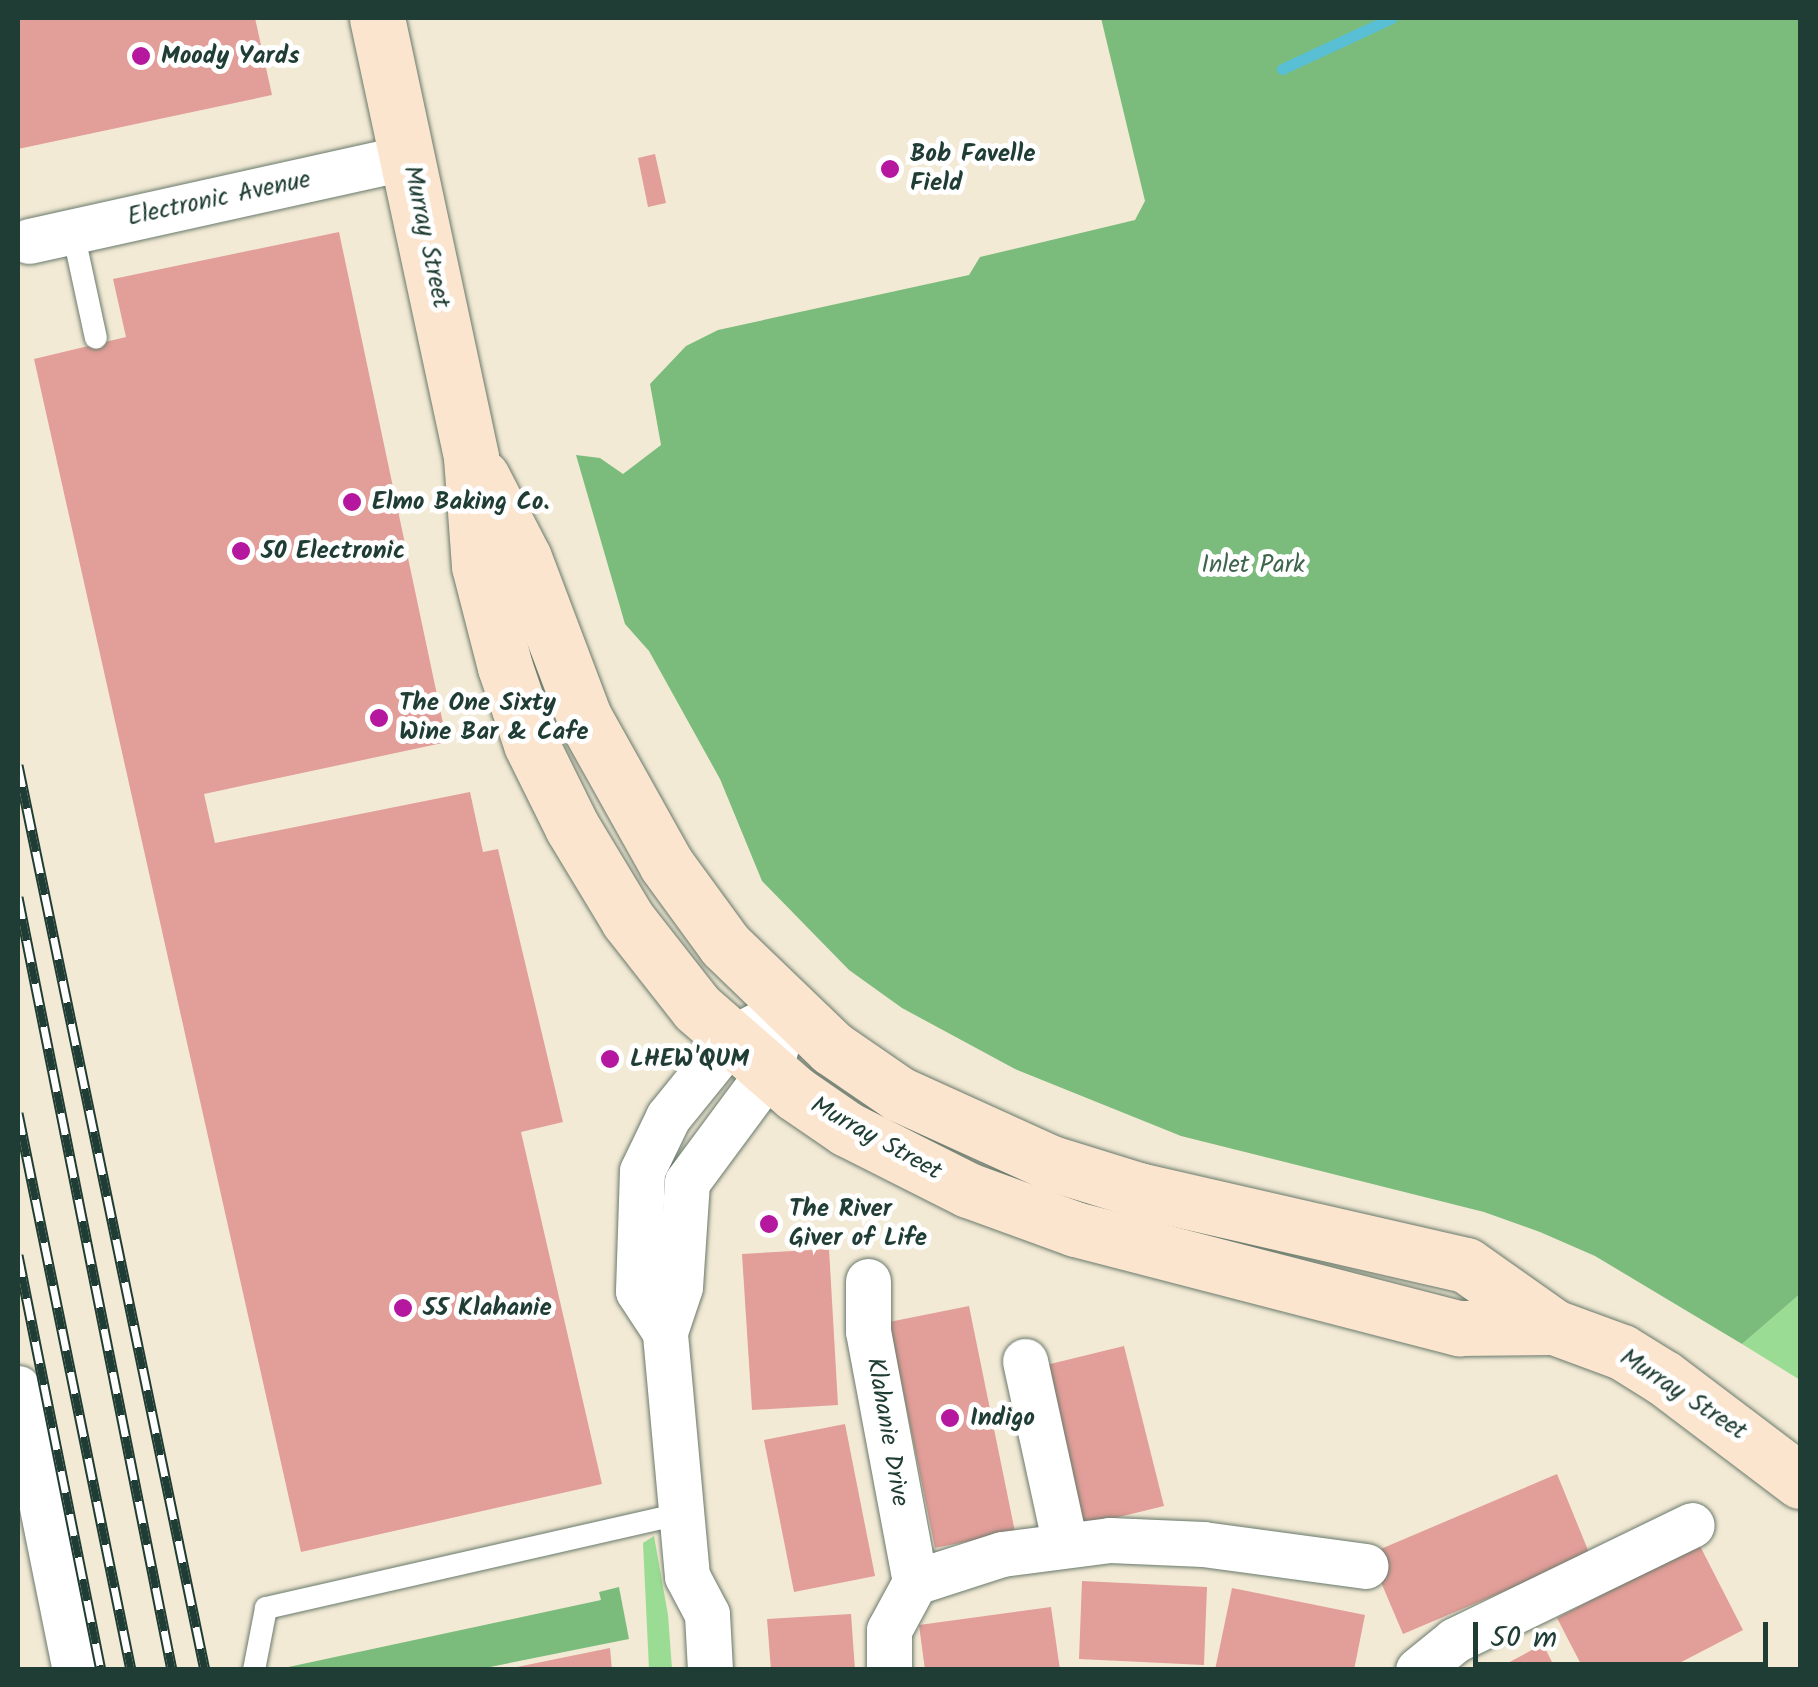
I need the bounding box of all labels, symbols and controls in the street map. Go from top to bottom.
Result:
place label: Moody Yards [161,41,300,71]
marker: Moody Yards [130,45,152,67]
place label: Bob Favelle Field [910,140,1035,199]
marker: Bob Favelle Field [879,158,901,180]
street label: Murray Street [396,163,456,311]
street label: Electronic Avenue [125,165,313,233]
place label: Elmo Baking Co. [372,487,549,517]
marker: Elmo Baking Co. [341,491,363,513]
place label: 50 Electronic [261,536,405,566]
marker: 50 Electronic [230,540,252,562]
park label: Inlet Park [1201,550,1305,580]
place label: The One Sixty Wine Bar & Cafe [399,689,588,748]
marker: The One Sixty Wine Bar & Cafe [368,707,390,729]
place label: LHEW'QUM [630,1044,749,1074]
marker: LHEW'QUM [599,1048,621,1070]
street label: Murray Street [805,1091,947,1187]
place label: The River Giver of Life [789,1195,927,1254]
marker: The River Giver of Life [758,1213,780,1235]
place label: 55 Klahanie [423,1293,552,1323]
marker: 55 Klahanie [392,1297,414,1319]
street label: Murray Street [1614,1343,1752,1447]
street label: Klahanie Drive [859,1355,915,1509]
place label: Indigo [970,1403,1035,1433]
marker: Indigo [939,1407,961,1429]
scale bar [1478,1602,1773,1664]
text: 50 m [1490,1615,1557,1663]

